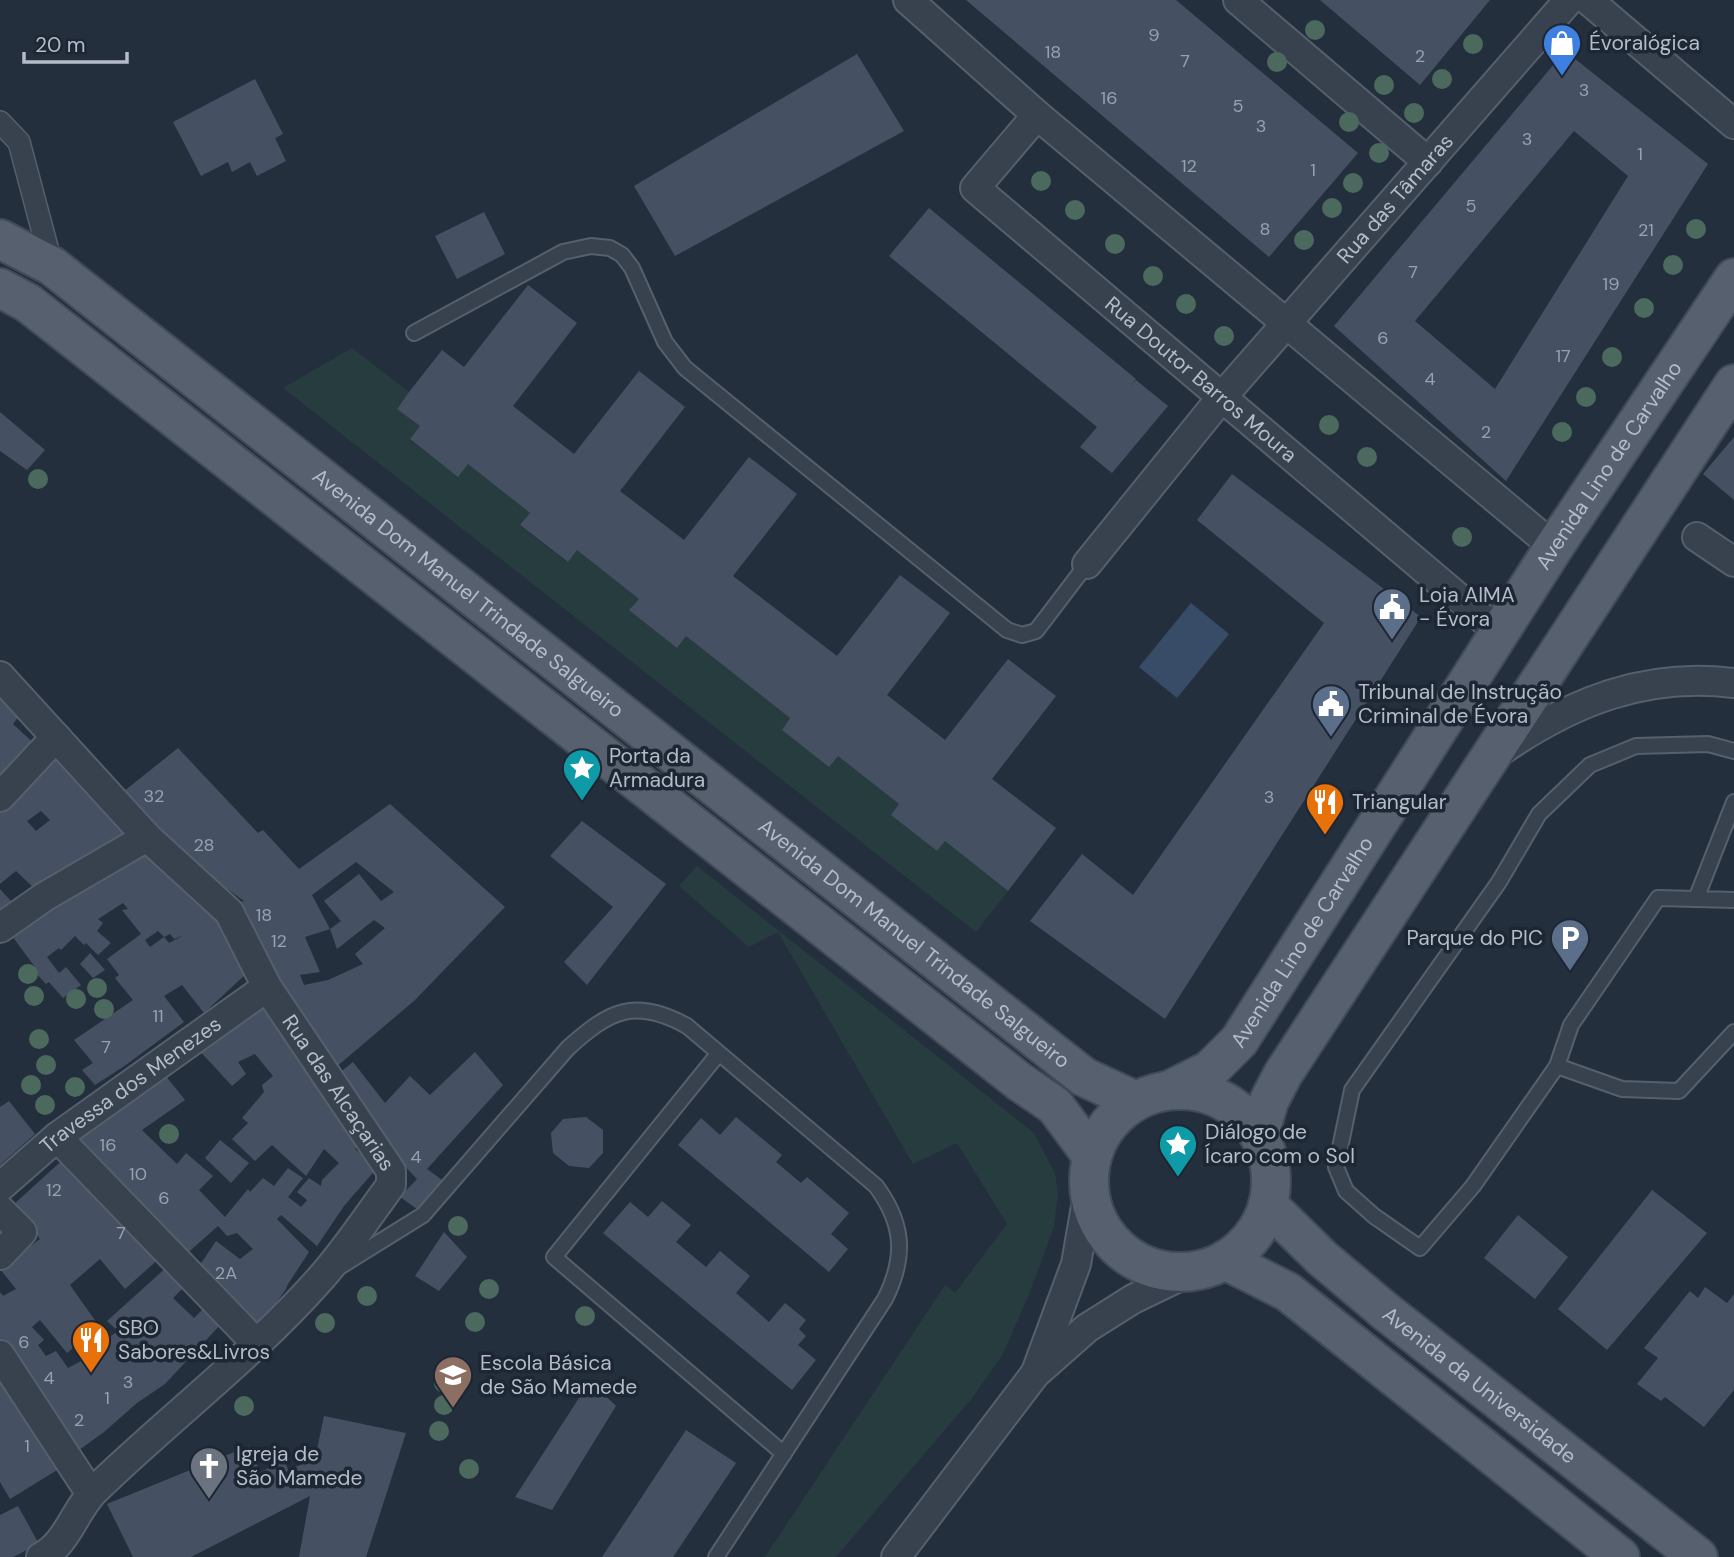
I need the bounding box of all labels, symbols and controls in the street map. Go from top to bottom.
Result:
scale bar [24,21,128,65]
shop icon: Évoralógica [1541,22,1583,77]
house number: 9 [1148,23,1160,47]
place label: Évoralógica [1589,29,1700,57]
text: 20 m [35,31,86,59]
house number: 18 [1045,40,1061,64]
house number: 2 [1415,44,1425,68]
house number: 7 [1180,49,1190,73]
house number: 3 [1579,78,1589,102]
house number: 16 [1101,86,1117,110]
house number: 5 [1233,94,1243,118]
house number: 3 [1256,114,1266,138]
house number: 3 [1522,127,1532,151]
street label: Rua das Tâmaras [1331,128,1460,270]
house number: 1 [1637,142,1643,166]
house number: 12 [1181,154,1197,178]
house number: 1 [1310,158,1316,182]
house number: 5 [1466,194,1476,218]
house number: 8 [1260,217,1270,241]
house number: 21 [1638,218,1654,242]
house number: 7 [1408,260,1418,284]
house number: 19 [1603,272,1619,296]
street label: Rua Doutor Barros Moura [1099,290,1303,469]
house number: 6 [1377,326,1389,350]
house number: 17 [1555,344,1571,368]
street label: Avenida Lino de Carvalho [1529,356,1688,575]
house number: 4 [1425,367,1436,391]
house number: 2 [1481,420,1491,444]
street label: Avenida Dom Manuel Trindade Salgueiro [307,462,630,724]
place label: Loja AIMA - Évora [1419,581,1515,633]
public building icon: Loja AIMA - Évora [1371,586,1413,641]
place label: Tribunal de Instrução Criminal de Évora [1358,678,1562,730]
public building icon: Tribunal de Instrução Criminal de Évora [1310,683,1352,738]
place label: Porta da Armadura [609,742,705,794]
place icon: Porta da Armadura [561,747,603,802]
restaurant icon: Triangular [1304,781,1346,836]
house number: 32 [143,784,165,808]
house number: 3 [1264,785,1274,809]
place label: Triangular [1352,788,1447,816]
street label: Avenida Dom Manuel Trindade Salgueiro [752,812,1076,1075]
street label: Avenida Lino de Carvalho [1224,831,1380,1053]
house number: 28 [193,833,215,857]
house number: 18 [256,903,272,927]
parking icon: Parque do PIC [1549,917,1591,972]
place label: Parque do PIC [1406,924,1543,952]
house number: 12 [271,929,287,953]
house number: 11 [152,1004,164,1028]
street label: Rua das Alcaçarias [276,1009,401,1177]
street label: Travessa dos Menezes [34,1010,227,1160]
house number: 7 [101,1035,111,1059]
place label: Diálogo de Ícaro com o Sol [1205,1118,1355,1170]
place icon: Diálogo de Ícaro com o Sol [1157,1123,1199,1178]
house number: 16 [100,1133,116,1157]
house number: 4 [411,1145,422,1169]
house number: 10 [129,1162,147,1186]
house number: 12 [46,1178,62,1202]
house number: 6 [158,1186,170,1210]
house number: 7 [116,1221,126,1245]
house number: 2A [215,1261,237,1285]
street label: Avenida da Universidade [1377,1300,1582,1470]
place label: SBO Sabores&Livros [118,1314,270,1366]
restaurant icon: SBO Sabores&Livros [70,1319,112,1374]
house number: 6 [18,1330,30,1354]
place label: Escola Básica de São Mamede [480,1349,637,1401]
school or university icon: Escola Básica de São Mamede [432,1354,474,1409]
house number: 4 [44,1366,55,1390]
house number: 3 [123,1370,133,1394]
house number: 1 [104,1386,110,1410]
house number: 2 [74,1408,84,1432]
house number: 1 [24,1434,30,1458]
place label: Igreja de São Mamede [236,1440,363,1492]
church icon: Igreja de São Mamede [188,1445,230,1500]

